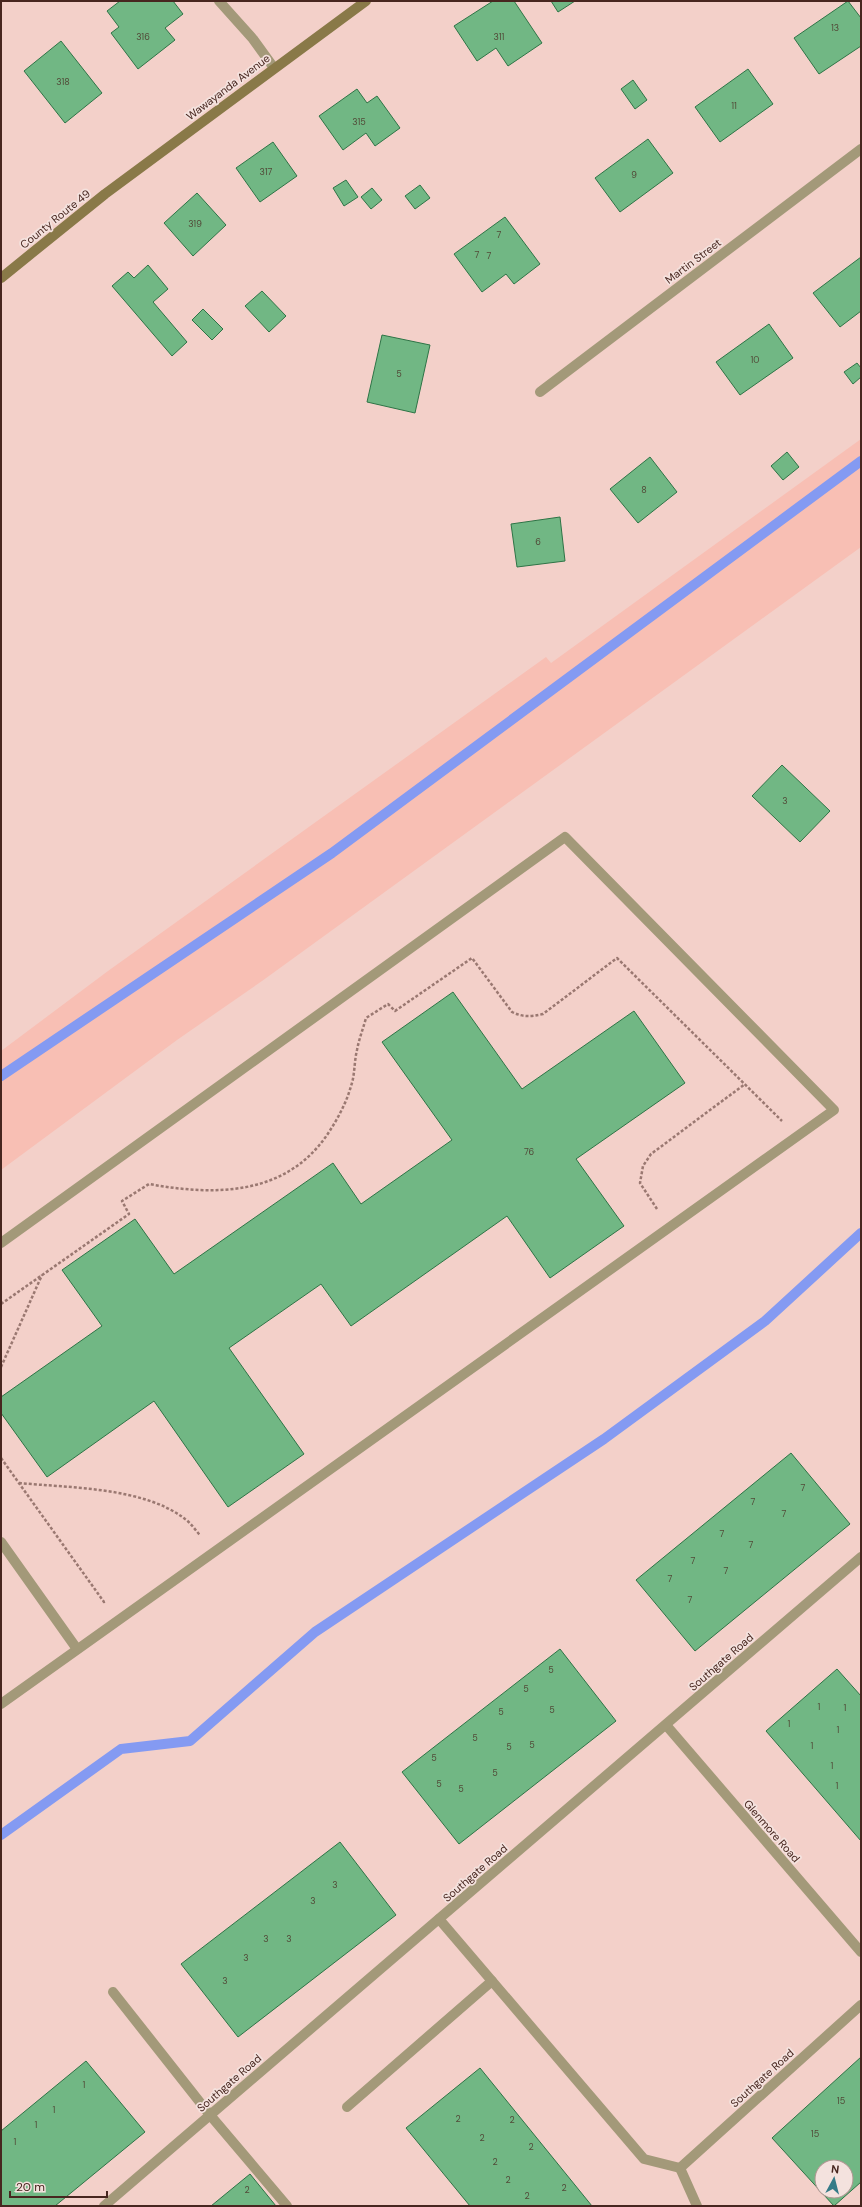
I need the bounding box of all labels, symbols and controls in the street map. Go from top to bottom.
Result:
house number: 13 [831,22,839,34]
house number: 316 [136,31,150,43]
house number: 311 [494,31,505,43]
street label: Wawayanda Avenue [183,51,273,123]
house number: 318 [56,76,70,88]
house number: 11 [731,100,737,112]
house number: 315 [352,116,366,128]
house number: 317 [260,166,273,178]
house number: 9 [631,169,637,181]
street label: County Route 49 [17,186,93,252]
house number: 319 [188,218,202,230]
house number: 7 [497,229,502,241]
street label: Martin Street [662,235,724,287]
house number: 7 [475,249,480,261]
house number: 7 [487,250,492,262]
house number: 10 [751,354,759,366]
house number: 5 [396,368,402,380]
house number: 8 [641,484,647,496]
house number: 6 [535,536,541,548]
house number: 3 [782,795,788,807]
house number: 76 [524,1146,534,1158]
house number: 7 [801,1482,806,1494]
house number: 7 [751,1496,756,1508]
house number: 7 [782,1508,787,1520]
house number: 7 [720,1528,725,1540]
house number: 7 [749,1539,754,1551]
house number: 7 [691,1555,696,1567]
house number: 7 [724,1565,729,1577]
house number: 7 [668,1573,673,1585]
house number: 7 [688,1594,693,1606]
street label: Southgate Road [686,1630,756,1694]
house number: 5 [548,1664,554,1676]
house number: 5 [523,1683,529,1695]
house number: 1 [818,1701,821,1713]
house number: 1 [844,1702,847,1714]
house number: 5 [549,1704,555,1716]
house number: 5 [498,1706,504,1718]
house number: 1 [788,1718,791,1730]
house number: 1 [837,1724,840,1736]
house number: 5 [472,1732,478,1744]
house number: 5 [529,1739,535,1751]
house number: 1 [811,1740,814,1752]
house number: 5 [506,1741,512,1753]
house number: 5 [431,1752,437,1764]
house number: 1 [831,1760,834,1772]
house number: 5 [492,1767,498,1779]
house number: 5 [436,1778,442,1790]
house number: 1 [836,1780,839,1792]
house number: 5 [458,1783,464,1795]
street label: Glenmore Road [741,1797,803,1865]
street label: Southgate Road [440,1841,510,1905]
house number: 3 [332,1879,338,1891]
house number: 3 [310,1895,316,1907]
house number: 3 [263,1933,269,1945]
house number: 3 [286,1933,292,1945]
house number: 3 [243,1952,249,1964]
house number: 3 [222,1975,228,1987]
street label: Southgate Road [727,2046,797,2110]
street label: Southgate Road [194,2051,264,2115]
house number: 1 [83,2079,86,2091]
house number: 15 [837,2095,845,2107]
house number: 1 [53,2104,56,2116]
house number: 2 [455,2113,461,2125]
house number: 2 [509,2114,515,2126]
house number: 1 [35,2119,38,2131]
house number: 15 [811,2128,819,2140]
house number: 2 [479,2132,485,2144]
house number: 1 [14,2136,17,2148]
house number: 2 [528,2141,534,2153]
house number: 2 [492,2156,498,2168]
north arrow [814,2159,854,2199]
text: N [830,2162,840,2177]
scale bar [10,2173,107,2199]
house number: 2 [505,2174,511,2186]
text: 20 m [16,2179,45,2195]
house number: 2 [561,2182,567,2194]
house number: 2 [244,2184,250,2196]
house number: 2 [524,2190,530,2202]

